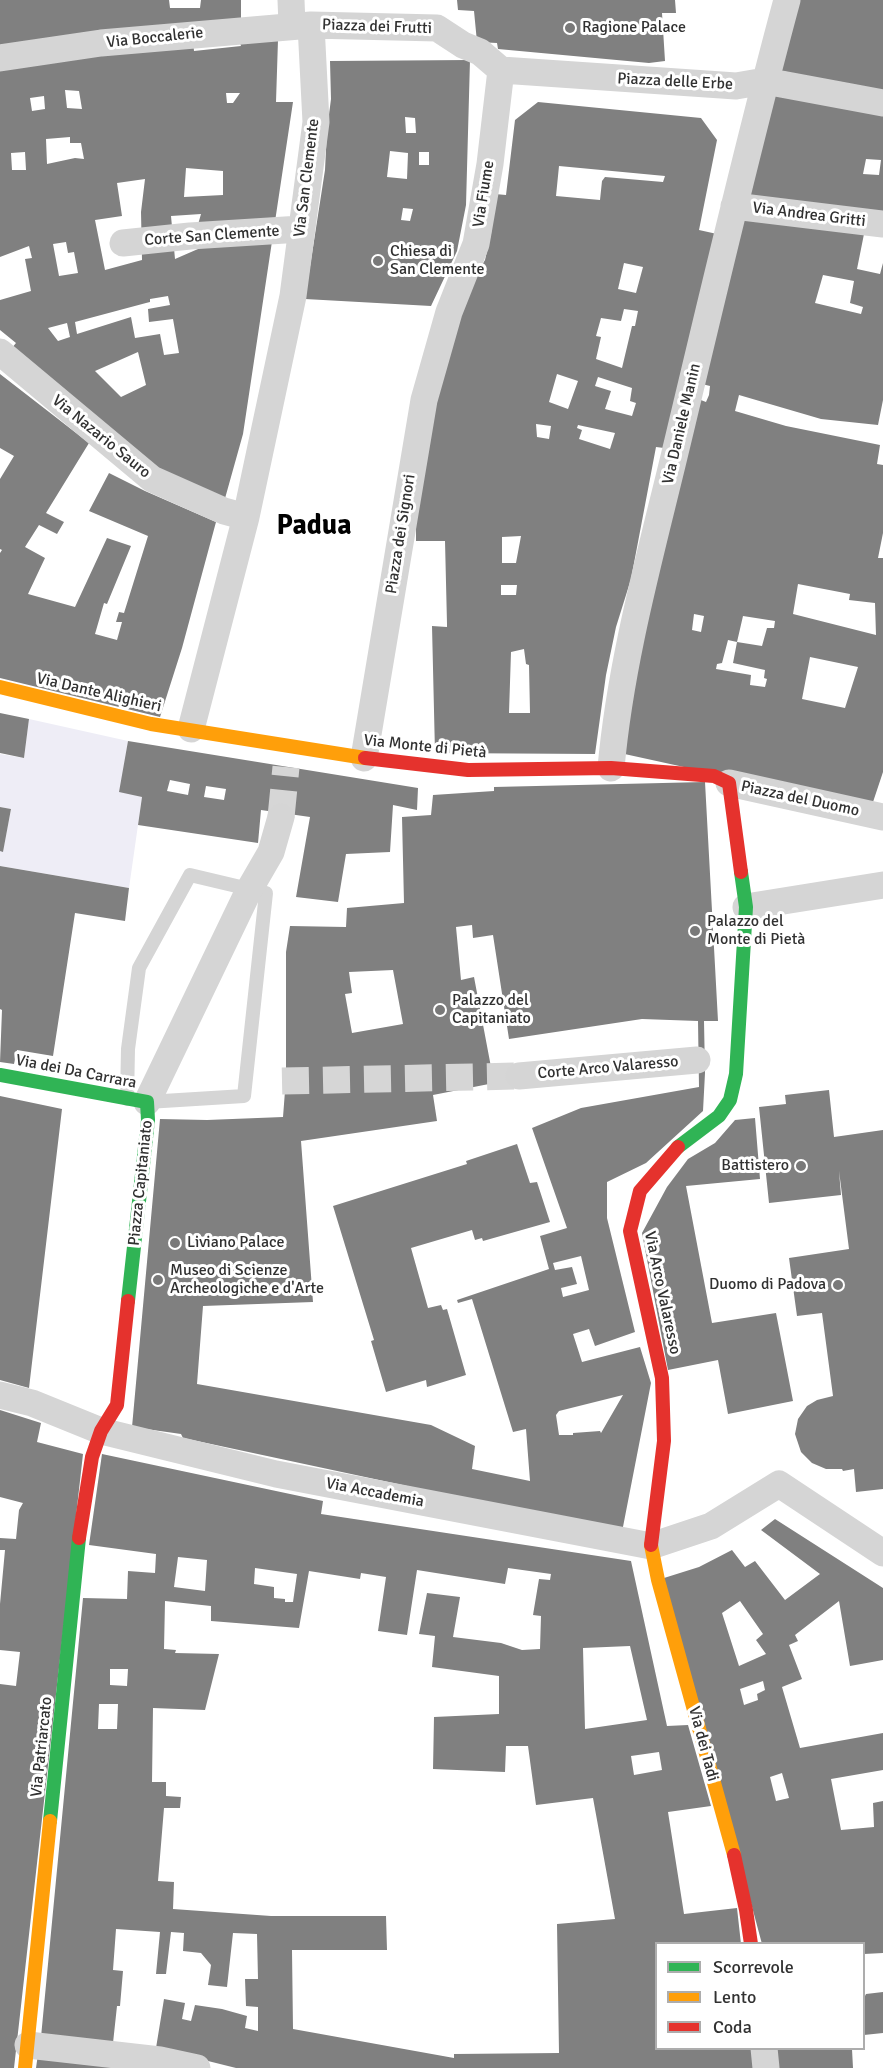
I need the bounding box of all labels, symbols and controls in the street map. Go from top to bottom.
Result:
street label: Piazza dei Frutti [322,15,432,39]
place label: Ragione Palace [582,18,686,38]
marker: Ragione Palace [563,21,577,35]
street label: Via Boccalerie [106,23,204,53]
street label: Piazza delle Erbe [617,69,733,95]
street label: Via San Clemente [290,117,324,239]
street label: Via Fiume [469,159,499,229]
street label: Via Andrea Gritti [751,199,867,231]
street label: Corte San Clemente [144,222,280,250]
place label: Chiesa di San Clemente [390,242,484,280]
marker: Chiesa di San Clemente [371,254,385,268]
street label: Via Daniele Manin [659,362,705,486]
street label: Via Nazario Sauro [48,391,154,483]
street label: Piazza dei Signori [382,473,420,595]
district label: Padua [277,510,351,544]
street label: Via Dante Alighieri [35,669,163,717]
street label: Via Monte di Pietà [363,731,487,763]
street label: Piazza del Duomo [739,777,861,821]
place label: Palazzo del Monte di Pietà [707,912,805,950]
marker: Palazzo del Monte di Pietà [688,924,702,938]
place label: Palazzo del Capitaniato [452,991,531,1029]
marker: Palazzo del Capitaniato [433,1003,447,1017]
street label: Via dei Da Carrara [14,1051,138,1093]
street label: Corte Arco Valaresso [537,1052,679,1084]
street label: Piazza Capitaniato [125,1119,157,1247]
place label: Battistero [721,1156,789,1176]
marker: Battistero [794,1159,808,1173]
street label: Via Arco Valaresso [640,1230,684,1356]
place label: Liviano Palace [187,1233,284,1253]
marker: Liviano Palace [168,1236,182,1250]
place label: Museo di Scienze Archeologiche e d'Arte [170,1261,324,1299]
marker: Museo di Scienze Archeologiche e d'Arte [151,1273,165,1287]
place label: Duomo di Padova [709,1275,826,1295]
marker: Duomo di Padova [831,1278,845,1292]
street label: Via Accademia [324,1474,426,1512]
street label: Via Patriarcato [27,1696,57,1798]
street label: Via dei Tadi [684,1704,722,1784]
legend [655,1942,865,2050]
text: Scorrevole [713,1956,794,1978]
text: Lento [713,1986,756,2008]
text: Coda [713,2016,752,2038]

